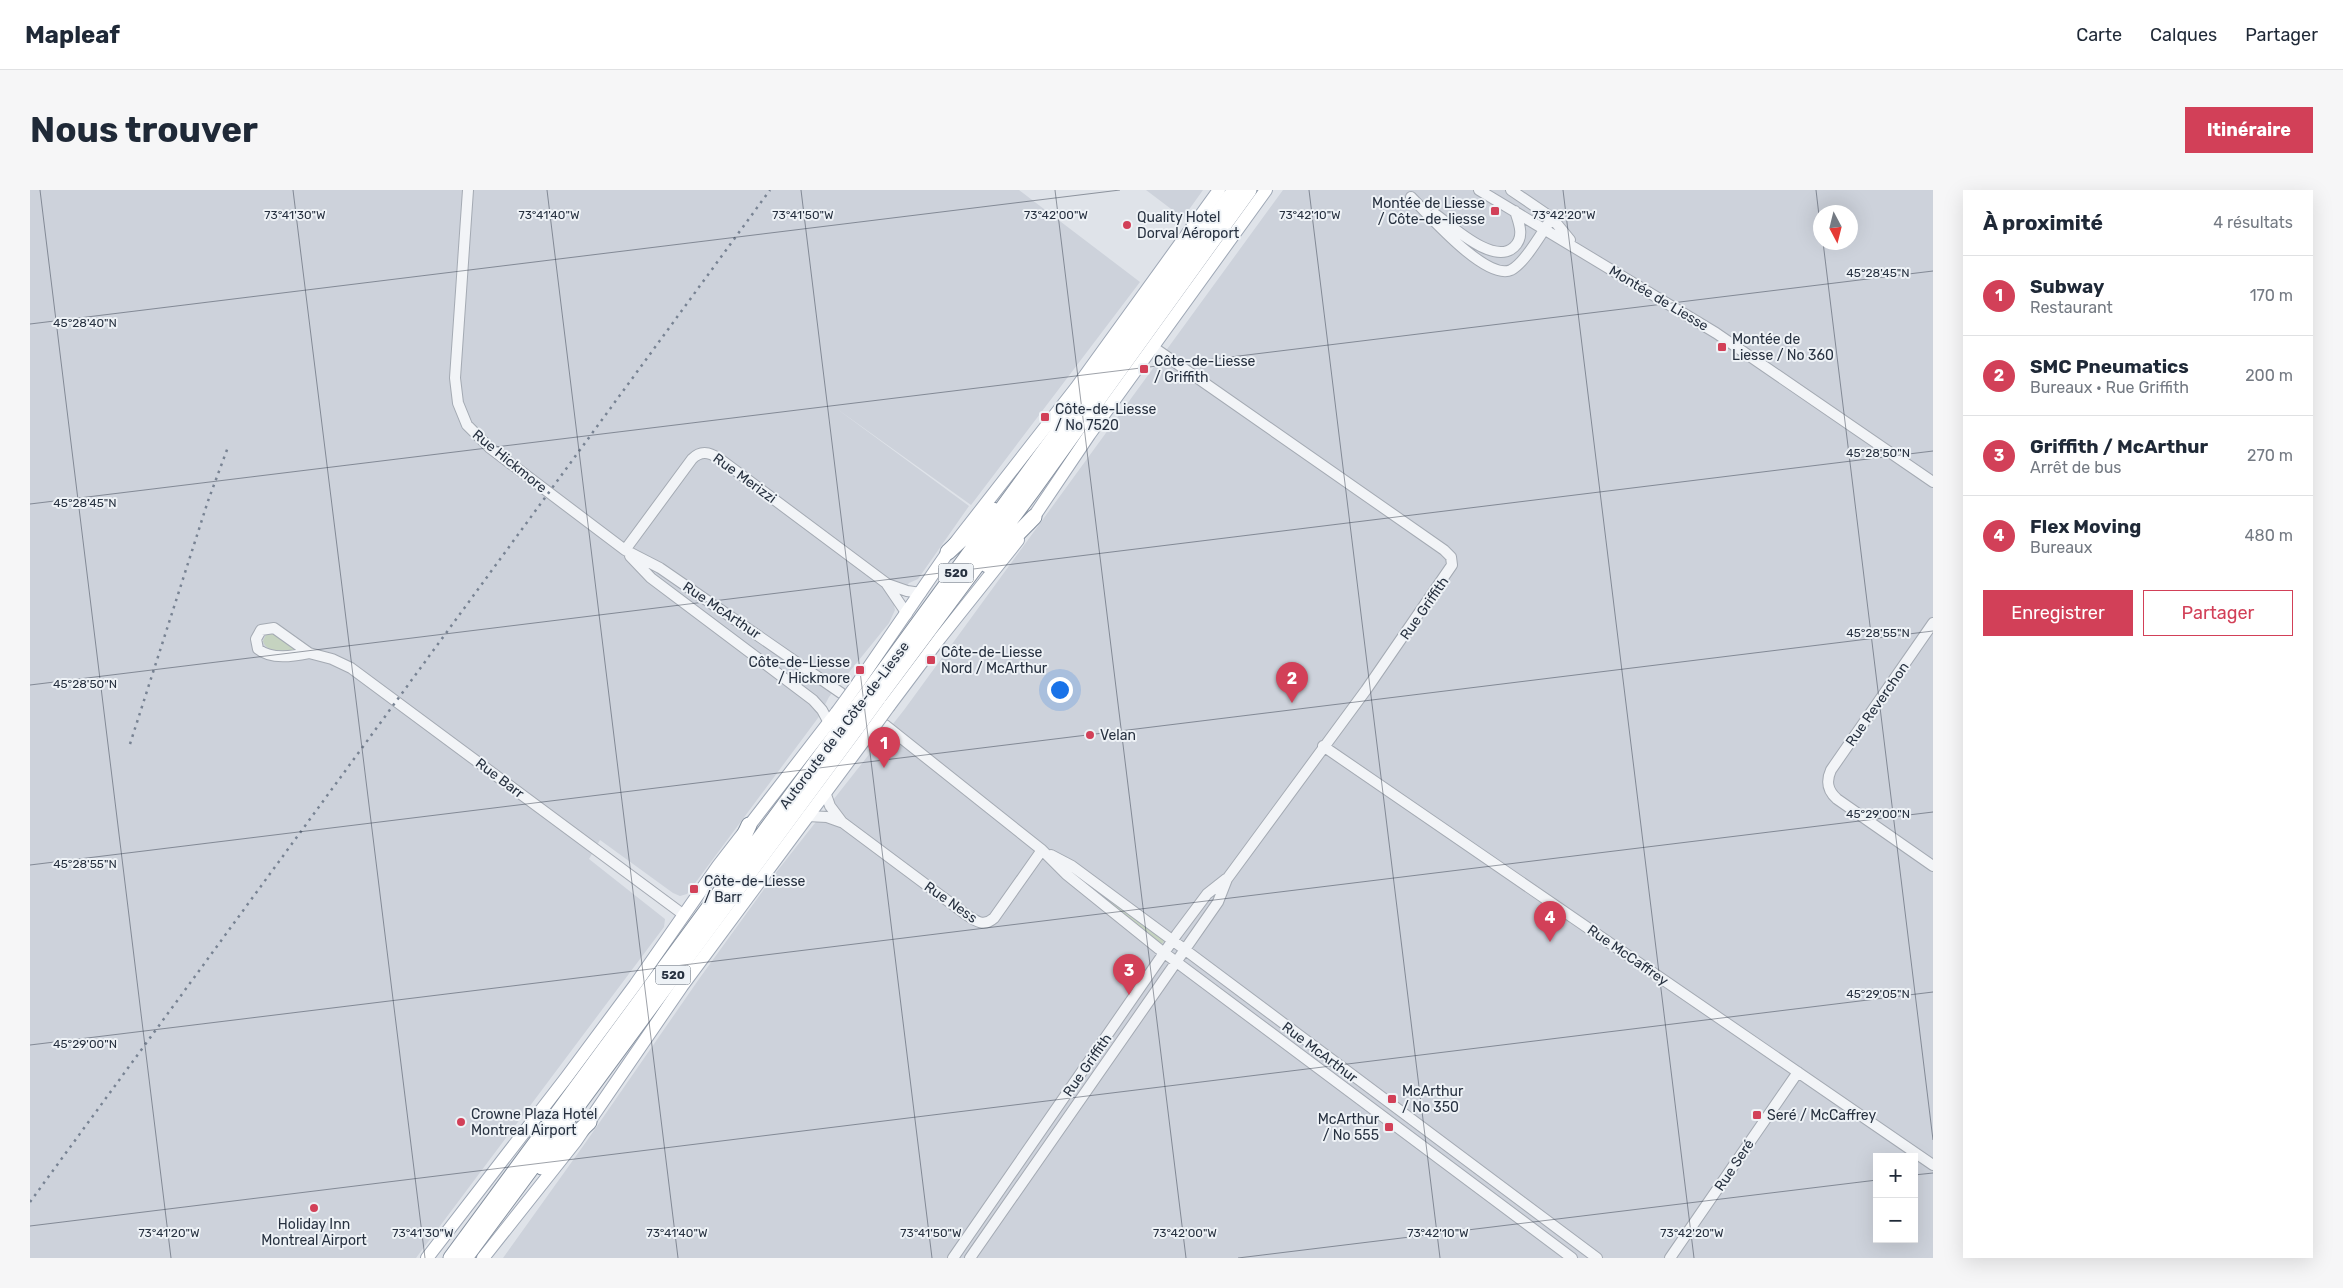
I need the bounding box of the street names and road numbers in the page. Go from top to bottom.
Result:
street label: Montée de Liesse [1606,262,1712,335]
street label: Rue Hickmore [469,426,550,497]
street label: Rue Merizzi [710,450,780,507]
road number: 520 [938,563,974,582]
street label: Rue Griffith [1396,573,1452,643]
street label: Rue McArthur [680,578,764,643]
street label: Autoroute de la Côte-de-Liesse [776,638,913,812]
street label: Rue Reverchon [1842,659,1913,750]
street label: Rue Barr [472,755,528,803]
street label: Rue Ness [921,878,980,927]
street label: Rue McCaffrey [1584,921,1672,990]
road number: 520 [656,966,690,984]
street label: Rue McArthur [1279,1018,1361,1087]
street label: Rue Griffith [1059,1030,1115,1100]
street label: Rue Seré [1711,1136,1758,1194]

